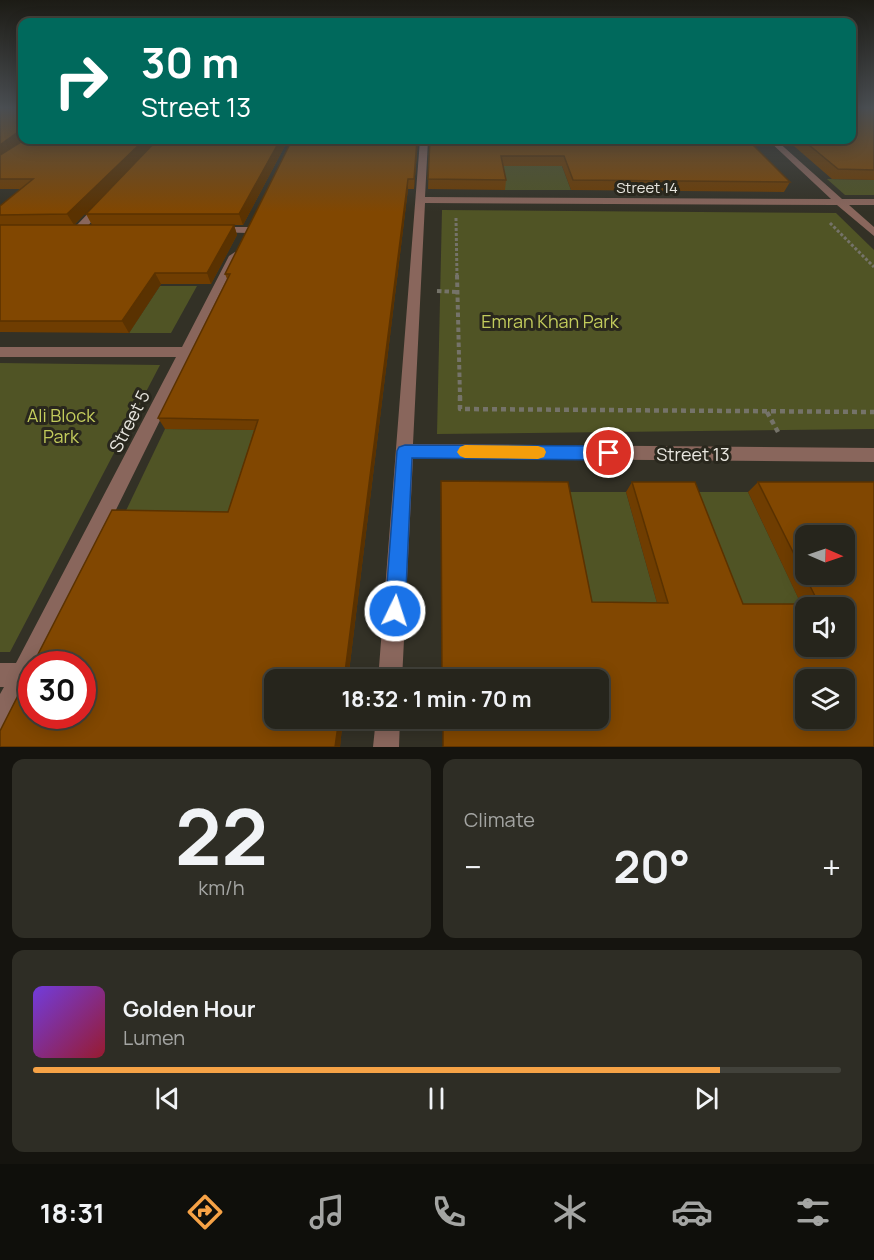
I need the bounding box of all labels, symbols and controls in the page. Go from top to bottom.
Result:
text: 30 m [141,33,239,91]
icon: right [42,42,120,120]
text: Street 13 [141,88,251,125]
street label: Street 14 [616,177,678,198]
park label: Emran Khan Park [481,309,620,333]
street label: Street 5 [103,386,155,456]
park label: Ali Block Park [27,403,96,448]
pin [583,427,634,478]
icon: arrive [592,436,625,469]
street label: Street 13 [656,442,730,466]
north arrow [795,525,855,585]
map controls [795,525,855,729]
position arrow [363,579,427,643]
button: sound [795,597,855,657]
speed limit sign: 30 [18,651,96,729]
button: layers [795,669,855,729]
text: 18:32 · 1 min · 70 m [341,684,532,714]
text: 22 [175,782,268,888]
text: Climate [464,806,535,833]
text: 20° [614,835,690,897]
text: − [464,844,482,889]
text: + [822,844,841,889]
text: km/h [198,874,245,901]
text: Golden Hour [123,994,256,1024]
text: Lumen [123,1024,185,1051]
icon: previous [151,1082,184,1115]
icon: pause [420,1082,453,1115]
icon: next [690,1082,723,1115]
icon: directions [184,1191,226,1233]
icon: music [306,1191,348,1233]
icon: phone [428,1191,470,1233]
icon: climate [549,1191,591,1233]
icon: car [671,1191,713,1233]
icon: filters [792,1191,834,1233]
text: 18:31 [40,1194,105,1231]

